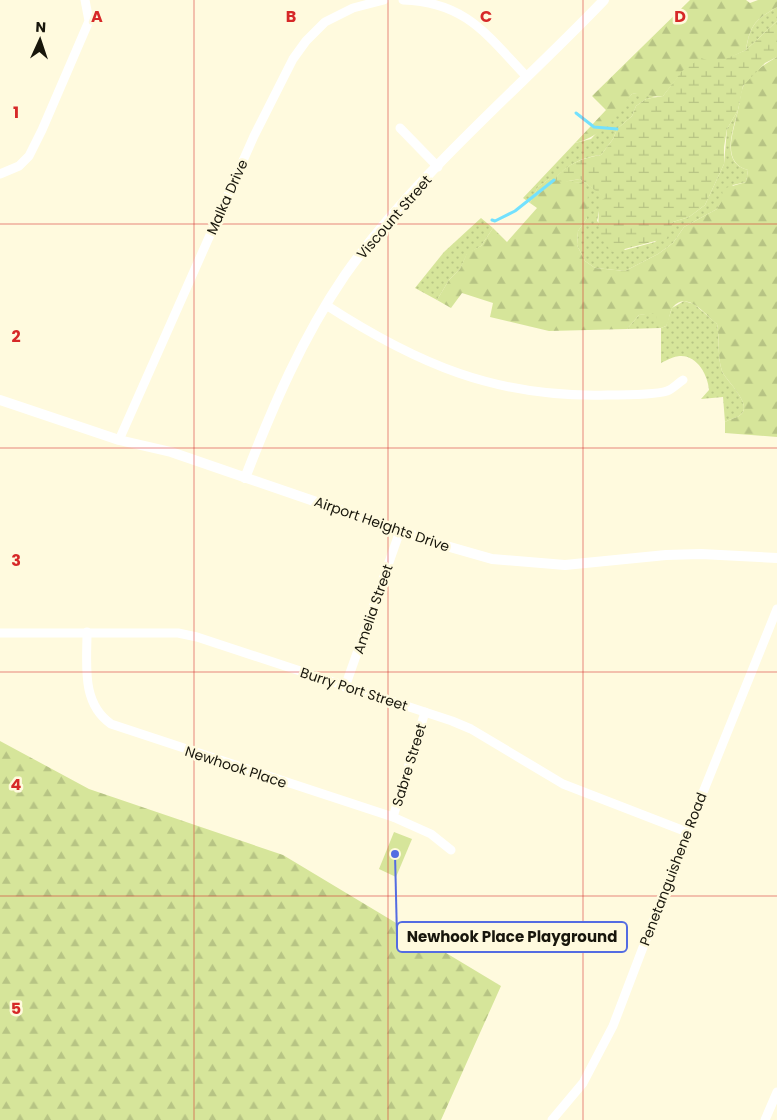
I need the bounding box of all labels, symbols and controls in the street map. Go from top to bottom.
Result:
text: A [91,5,103,28]
text: B [286,5,296,28]
text: C [480,5,492,28]
text: D [674,5,686,28]
north arrow [15,15,65,65]
text: N [35,17,46,37]
text: 1 [13,101,19,124]
street label: Malka Drive [201,156,253,238]
street label: Viscount Street [352,171,436,263]
text: 2 [11,325,21,348]
street label: Airport Heights Drive [312,491,453,557]
text: 3 [11,549,21,572]
street label: Amelia Street [348,561,398,657]
street label: Burry Port Street [298,662,410,716]
street label: Sabre Street [387,721,431,809]
street label: Newhook Place [182,741,290,793]
text: 4 [11,773,22,796]
street label: Penetanguishene Road [635,790,711,948]
callout: Newhook Place Playground [397,922,627,952]
text: Newhook Place Playground [407,926,617,947]
text: 5 [11,997,21,1020]

